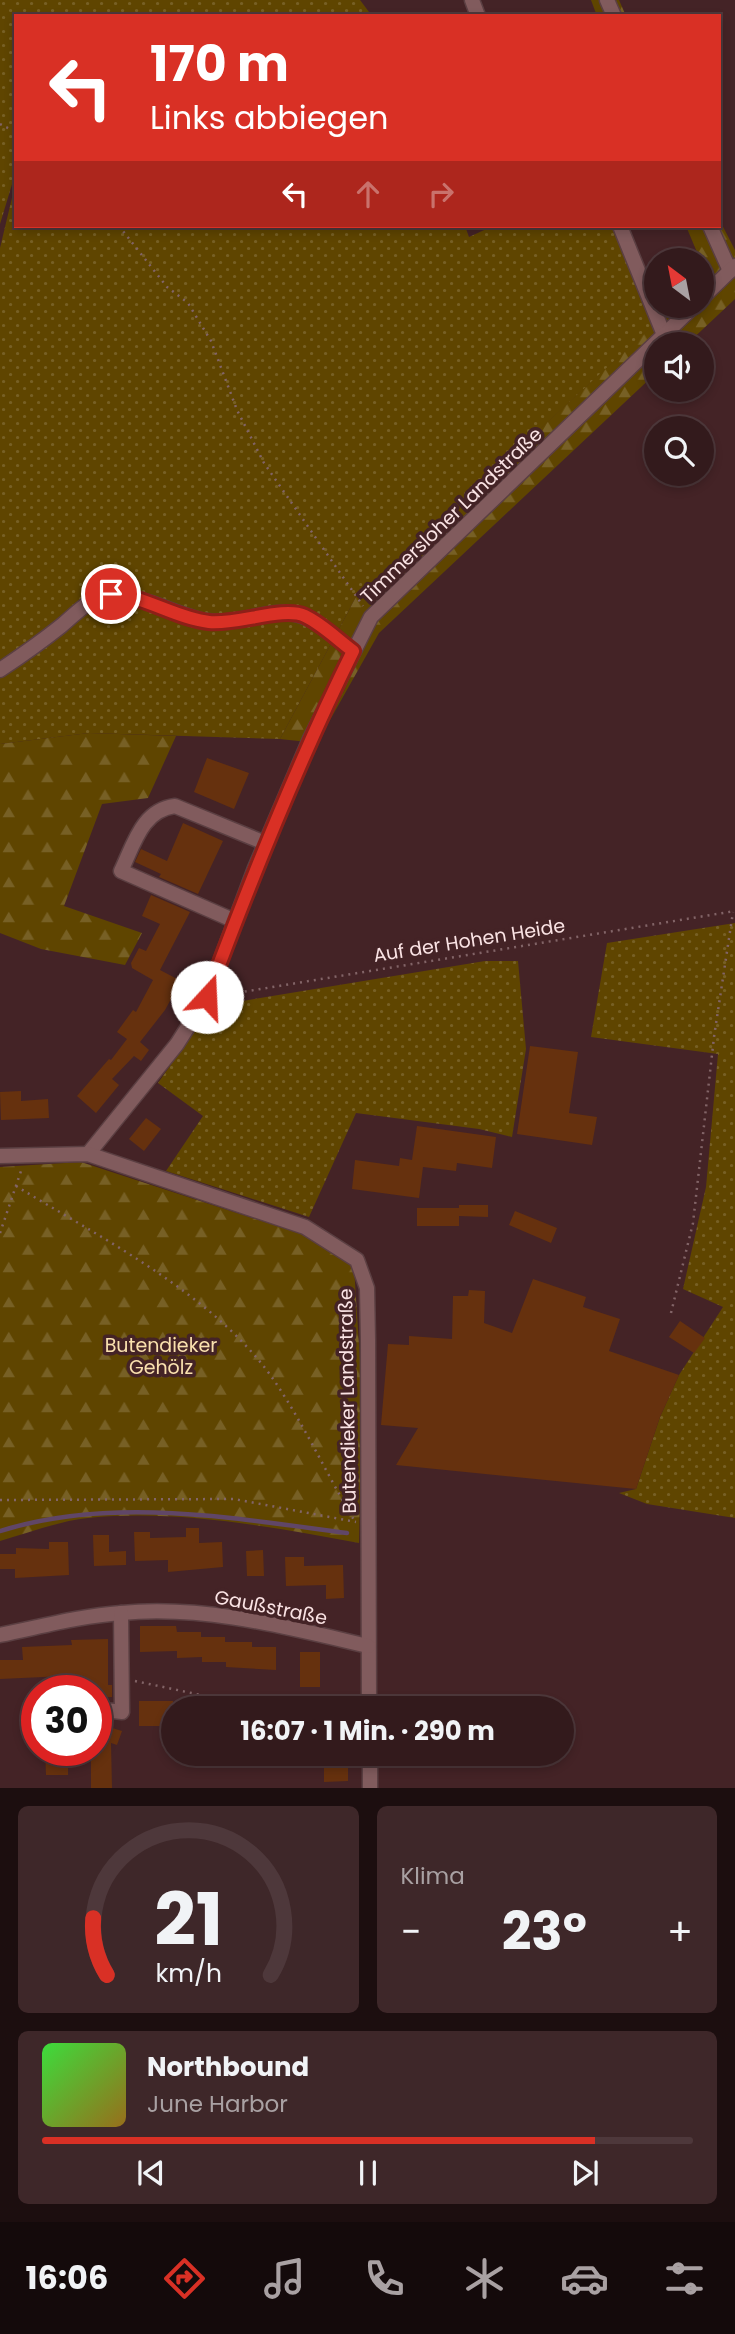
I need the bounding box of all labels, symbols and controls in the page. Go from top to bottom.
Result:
text: 170 m [150,30,289,98]
icon: left [35,42,126,133]
text: Links abbiegen [150,95,388,140]
icon: left [276,175,314,213]
icon: ahead [349,175,387,213]
icon: right [422,175,460,213]
north arrow [644,248,714,318]
map controls [644,248,714,486]
button: sound [644,332,714,402]
button: search [644,416,714,486]
street label: Timmersloher Landstraße [354,421,548,610]
pin [81,564,141,624]
icon: arrive [92,575,130,613]
street label: Auf der Hohen Heide [371,912,567,969]
position arrow [170,960,244,1034]
street label: Butendieker Landstraße [332,1288,363,1514]
park label: Butendieker Gehölz [105,1332,217,1381]
street label: Gaußstraße [212,1583,330,1632]
speed limit sign: 30 [21,1675,112,1766]
text: 16:07 · 1 Min. · 290 m [240,1713,495,1749]
text: Klima [401,1860,465,1892]
text: 21 [154,1870,223,1971]
text: 23° [502,1895,587,1968]
text: − [401,1905,421,1958]
text: + [667,1905,693,1958]
text: km/h [155,1956,222,1991]
text: Northbound [147,2049,309,2085]
text: June Harbor [147,2088,288,2120]
icon: previous [132,2154,170,2192]
icon: pause [349,2154,387,2192]
icon: next [566,2154,604,2192]
icon: directions [160,2254,209,2303]
icon: music [260,2254,309,2303]
icon: phone [360,2254,409,2303]
icon: climate [460,2254,509,2303]
icon: car [560,2254,609,2303]
icon: filters [660,2254,709,2303]
text: 16:06 [26,2255,108,2300]

